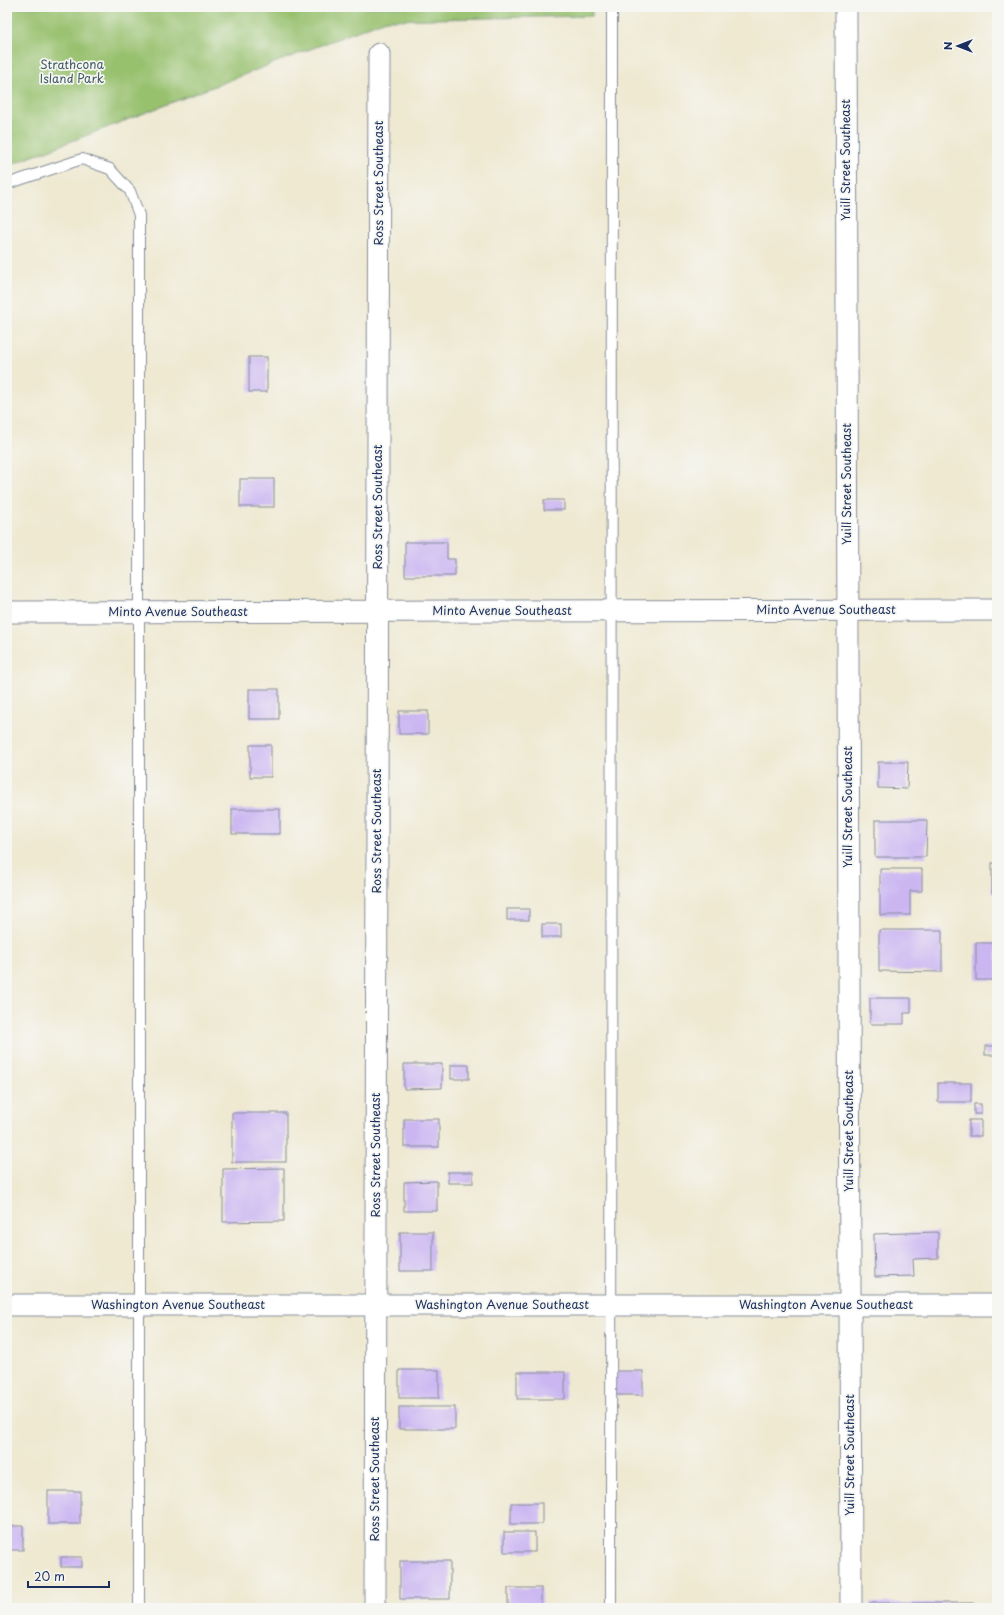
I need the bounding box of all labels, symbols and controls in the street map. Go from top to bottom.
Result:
north arrow [938,26,978,66]
text: N [939,41,956,50]
park label: Strathcona Island Park [40,55,104,87]
street label: Yuill Street Southeast [836,99,854,221]
street label: Ross Street Southeast [369,120,387,246]
street label: Yuill Street Southeast [837,423,855,545]
street label: Ross Street Southeast [368,444,386,570]
street label: Minto Avenue Southeast [756,600,896,618]
street label: Minto Avenue Southeast [432,601,572,619]
street label: Minto Avenue Southeast [108,602,248,620]
street label: Yuill Street Southeast [838,746,856,868]
street label: Ross Street Southeast [367,768,385,894]
street label: Yuill Street Southeast [839,1070,857,1192]
street label: Ross Street Southeast [366,1092,384,1218]
street label: Washington Avenue Southeast [91,1295,265,1313]
street label: Washington Avenue Southeast [415,1295,589,1313]
street label: Washington Avenue Southeast [739,1295,913,1313]
street label: Yuill Street Southeast [840,1394,858,1516]
street label: Ross Street Southeast [365,1416,383,1542]
scale bar [28,1563,109,1589]
text: 20 m [34,1567,65,1585]

